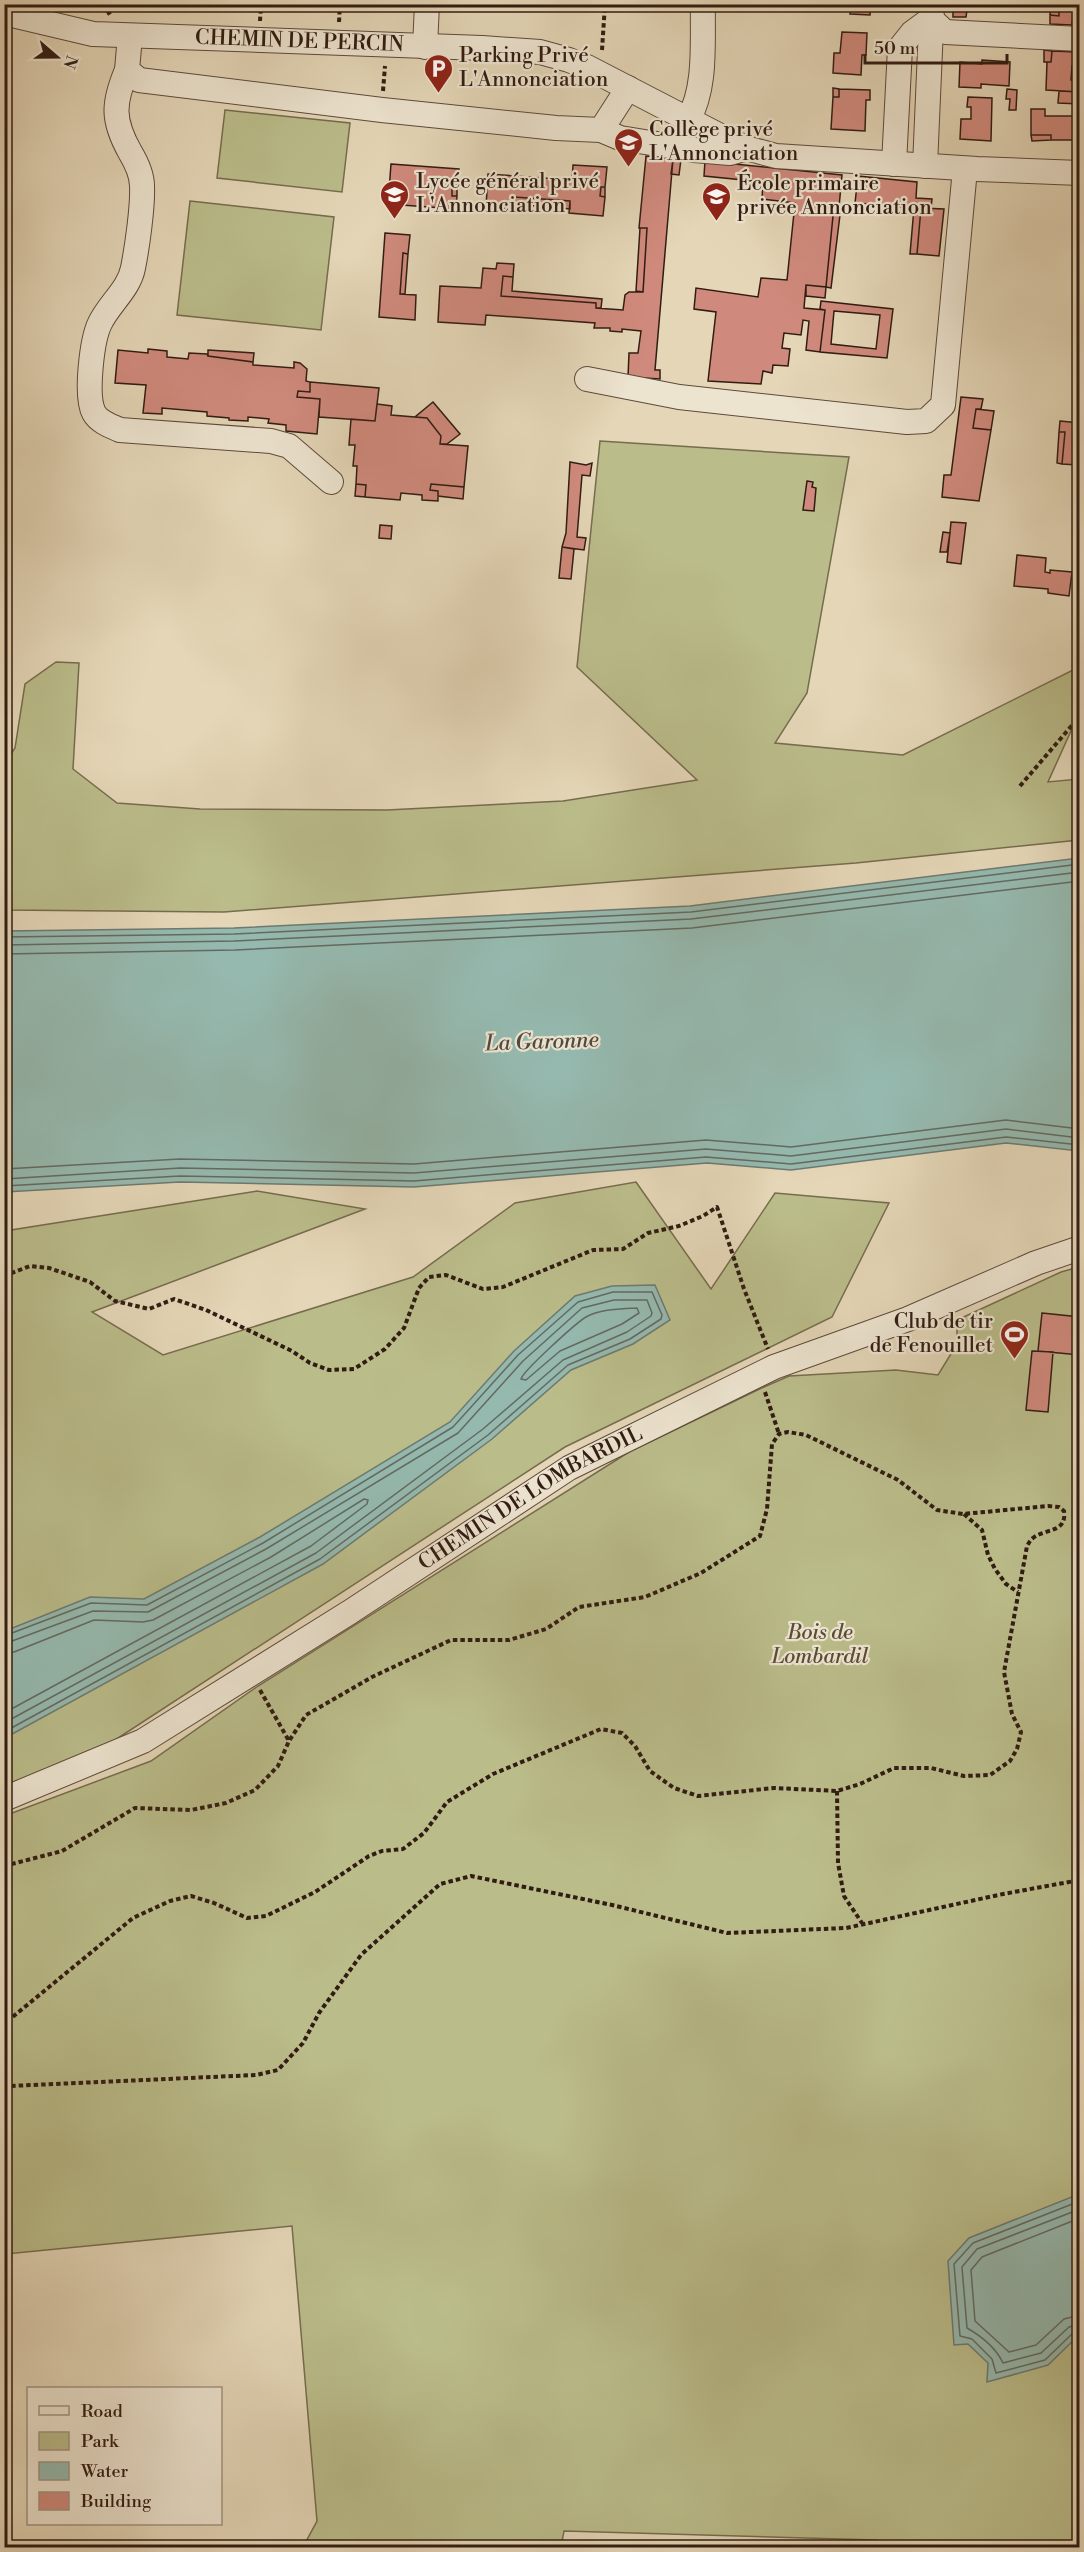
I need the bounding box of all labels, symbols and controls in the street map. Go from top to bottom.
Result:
street label: CHEMIN DE PERCIN [195,25,405,58]
north arrow [27,27,87,87]
scale bar [865,27,1008,65]
text: 50 m [874,37,916,60]
place label: Parking Privé L'Annonciation [459,43,609,93]
text: N [58,52,82,71]
parking icon: Parking Privé L'Annonciation [422,52,454,94]
place label: Collège privé L'Annonciation [649,117,799,167]
school or university icon: Collège privé L'Annonciation [612,126,644,168]
place label: Lycée général privé L'Annonciation [416,169,599,219]
place label: École primaire privée Annonciation [737,169,932,221]
school or university icon: Lycée général privé L'Annonciation [379,178,411,220]
school or university icon: École primaire privée Annonciation [700,180,732,222]
water label: La Garonne [484,1027,599,1058]
place label: Club de tir de Fenouillet [869,1309,994,1359]
sports icon: Club de tir de Fenouillet [998,1318,1030,1360]
street label: CHEMIN DE LOMBARDIL [414,1421,647,1576]
park label: Bois de Lombardil [771,1620,868,1670]
legend [27,2387,222,2525]
text: Road [81,2400,124,2423]
text: Park [81,2430,120,2453]
text: Water [80,2460,129,2483]
text: Building [80,2490,152,2513]

